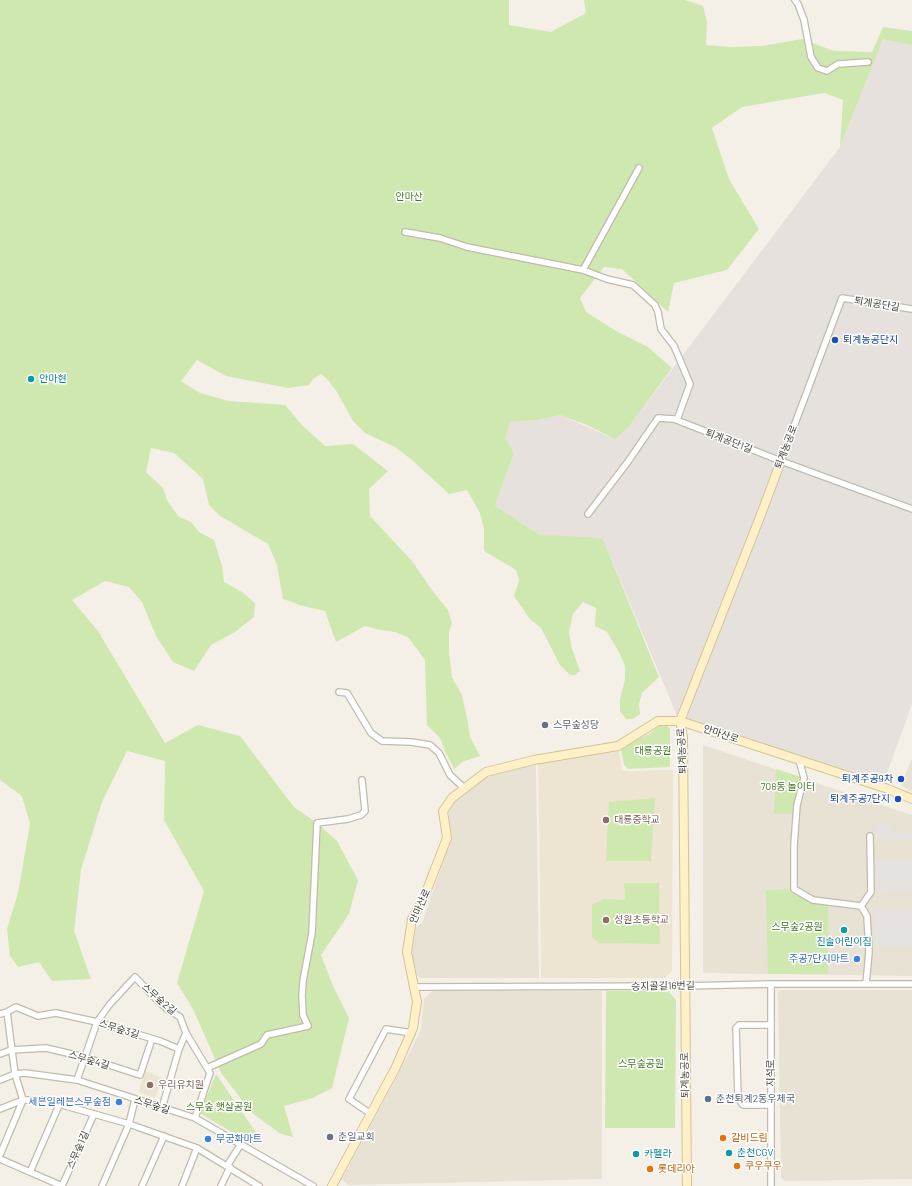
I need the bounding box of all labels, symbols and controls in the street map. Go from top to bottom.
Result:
park label: 안마산 [395,191,423,203]
street label: 퇴계공단길 [853,294,901,314]
place label: 퇴계농공단지 [843,334,898,346]
marker: 퇴계농공단지 [830,335,840,345]
place label: 안마현 [39,373,67,385]
marker: 안마현 [26,374,36,384]
street label: 퇴계농공로 [772,423,800,471]
street label: 퇴계공단1길 [704,427,754,455]
place label: 스무숲성당 [553,719,599,731]
marker: 스무숲성당 [540,720,550,730]
street label: 안마산로 [702,723,740,745]
street label: 퇴계농공로 [675,728,689,774]
park label: 대룡공원 [635,745,671,757]
place label: 퇴계주공9차 [842,773,893,785]
marker: 퇴계주공9차 [896,774,906,784]
park label: 708동 놀이터 [761,781,815,793]
place label: 퇴계주공7단지 [830,793,890,805]
marker: 퇴계주공7단지 [893,794,903,804]
place label: 대룡중학교 [614,814,660,826]
marker: 대룡중학교 [601,815,611,825]
street label: 안마산로 [407,887,433,925]
place label: 성원초등학교 [614,914,669,926]
marker: 성원초등학교 [601,915,611,925]
park label: 스무숲2공원 [771,921,823,933]
marker: 진솔어린이집 [839,925,849,935]
place label: 진솔어린이집 [816,936,872,948]
place label: 주공7단지마트 [789,953,849,965]
marker: 주공7단지마트 [852,954,862,964]
street label: 승지골길16번길 [631,979,695,993]
street label: 스무숲2길 [139,981,179,1017]
street label: 스무숲3길 [97,1017,141,1041]
street label: 스무숲4길 [67,1048,111,1072]
street label: 퇴계농공로 [679,1052,691,1098]
park label: 스무숲공원 [618,1058,664,1070]
street label: 지석로 [765,1059,777,1087]
place label: 우리유치원 [158,1079,204,1091]
marker: 우리유치원 [145,1080,155,1090]
place label: 춘천퇴계2동우체국 [716,1093,795,1105]
street label: 스무숲길 [133,1094,171,1116]
marker: 춘천퇴계2동우체국 [703,1094,713,1104]
place label: 세븐일레븐스무숲점 [28,1096,111,1108]
marker: 세븐일레븐스무숲점 [114,1097,124,1107]
park label: 스무숲 햇살공원 [186,1101,252,1113]
street label: 스무숲1길 [64,1129,92,1171]
place label: 춘일교회 [338,1131,375,1143]
marker: 춘일교회 [325,1132,335,1142]
place label: 갈비드림 [731,1132,768,1144]
place label: 무궁화마트 [216,1133,262,1145]
marker: 갈비드림 [718,1133,728,1143]
marker: 무궁화마트 [203,1134,213,1144]
place label: 춘천CGV [737,1147,773,1159]
place label: 카펠라 [644,1148,672,1160]
marker: 춘천CGV [724,1148,734,1158]
marker: 카펠라 [631,1149,641,1159]
place label: 쿠우쿠우 [745,1160,782,1172]
marker: 쿠우쿠우 [732,1161,742,1171]
place label: 롯데리아 [658,1163,695,1175]
marker: 롯데리아 [645,1164,655,1174]

